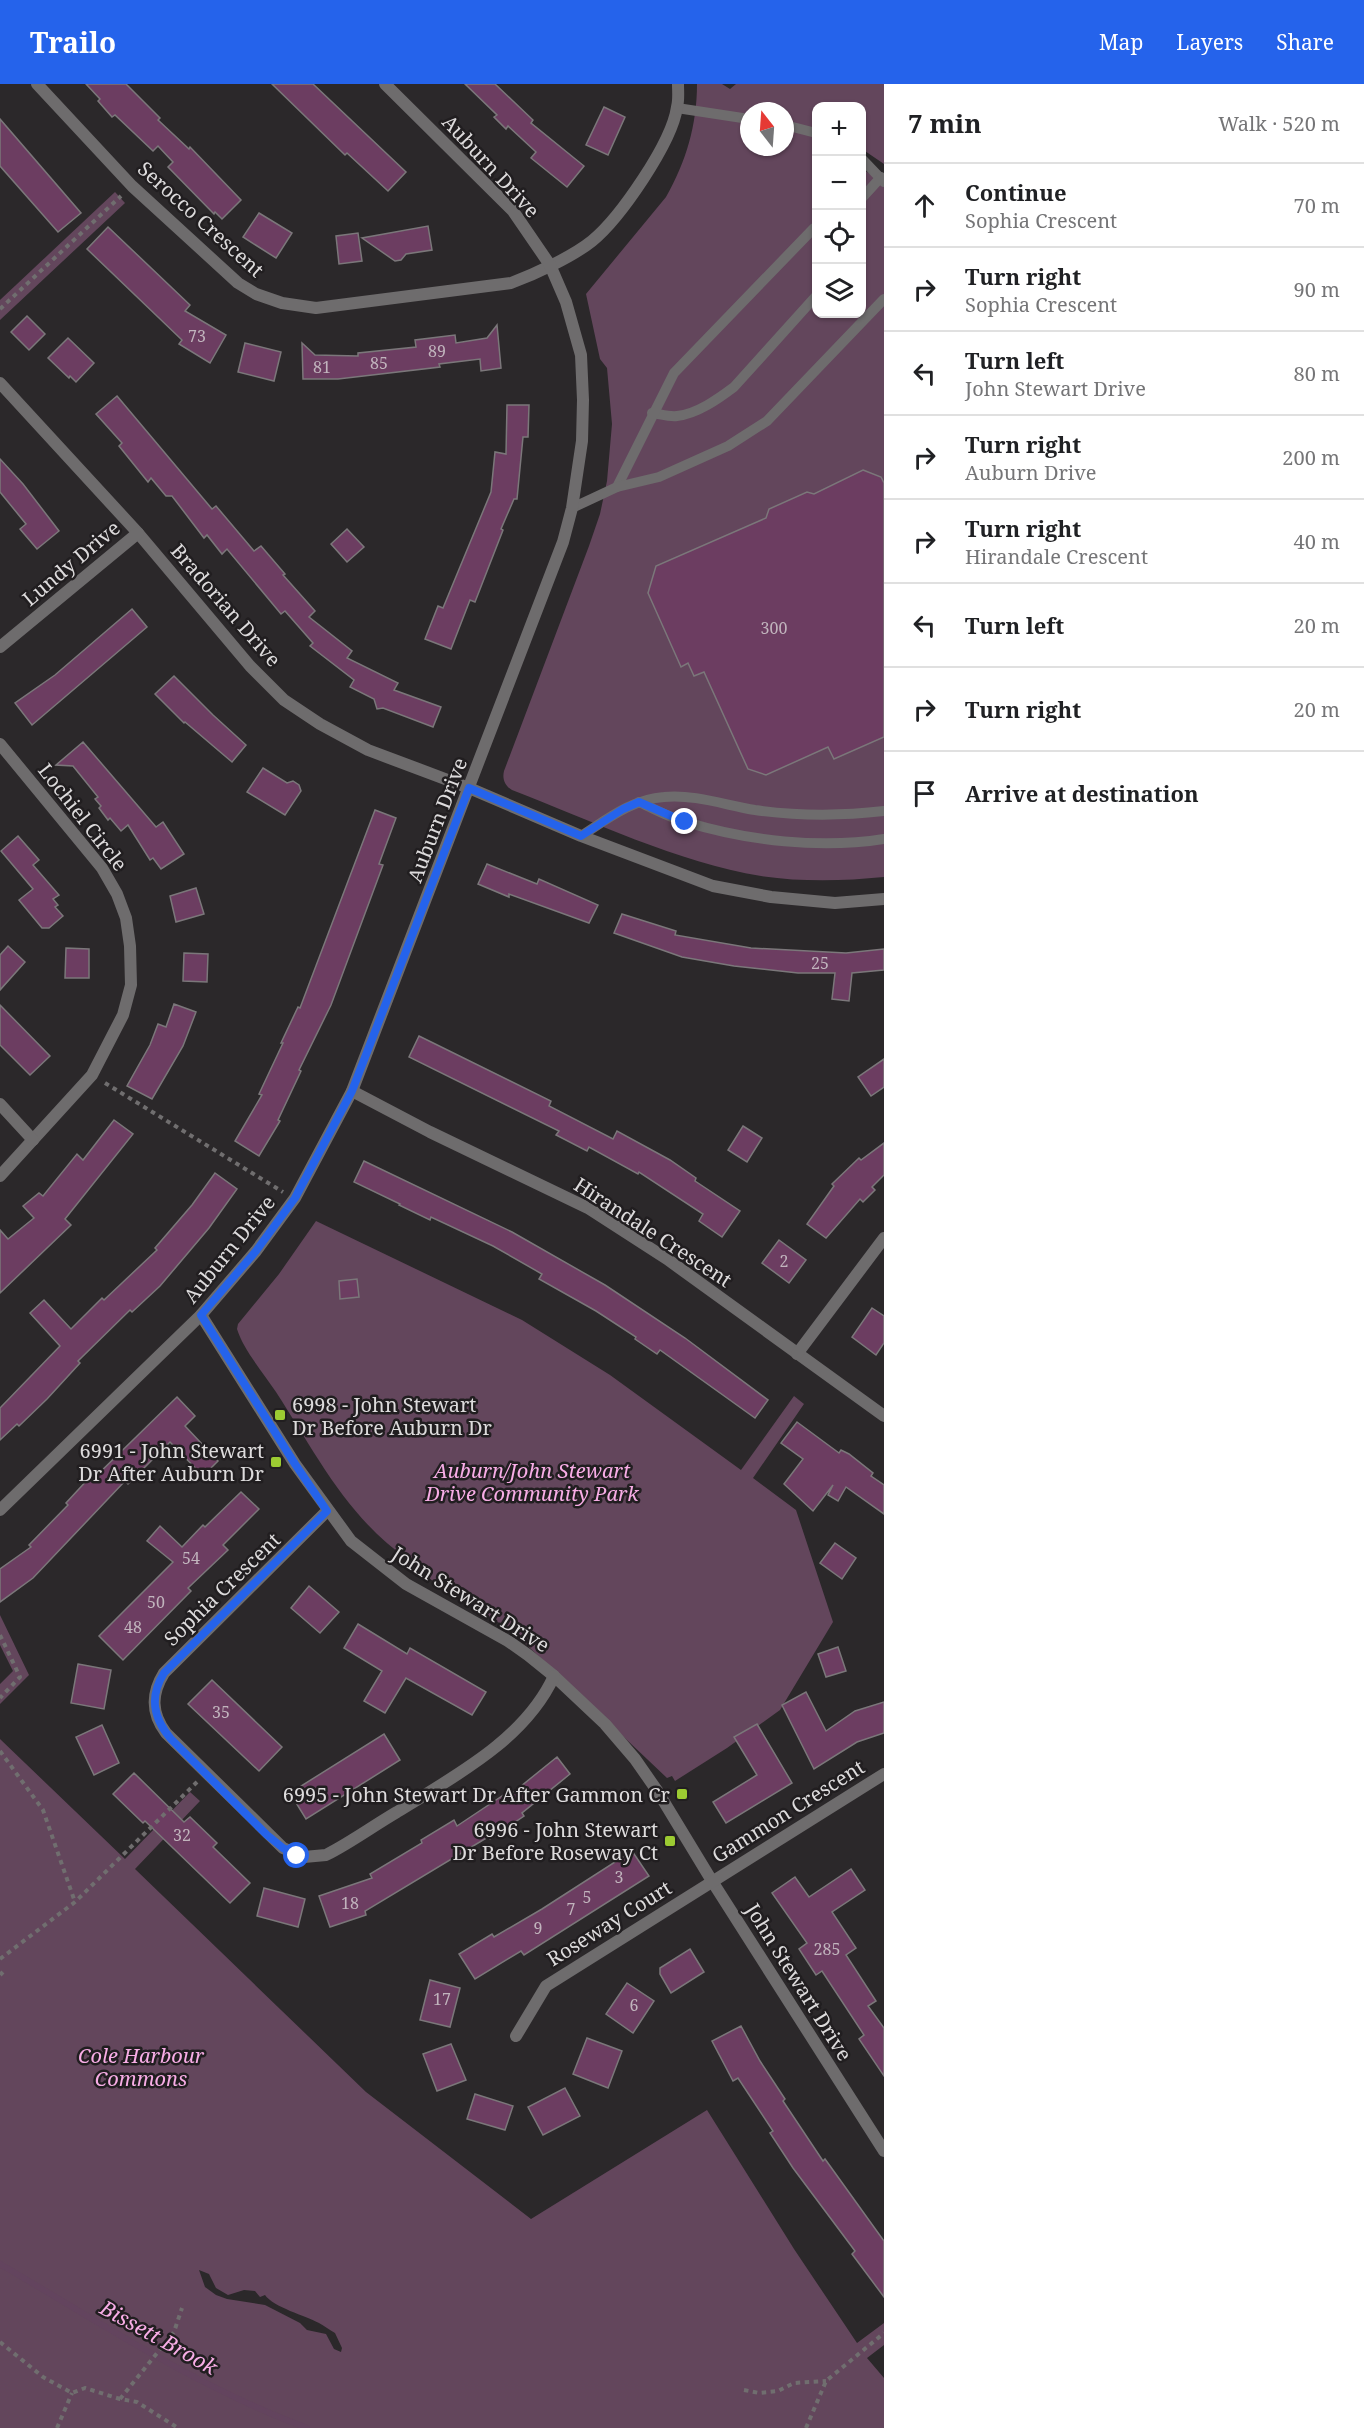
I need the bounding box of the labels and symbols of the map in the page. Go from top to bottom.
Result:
north arrow [740,102,794,156]
street label: Auburn Drive [436,109,546,223]
street label: Serocco Crescent [132,155,270,283]
house number: 73 [188,325,206,347]
house number: 89 [428,340,446,362]
house number: 85 [370,352,388,374]
house number: 81 [313,356,331,378]
street label: Lundy Drive [17,514,125,612]
street label: Bradorian Drive [165,538,287,672]
house number: 300 [761,617,787,639]
street label: Auburn Drive [401,754,473,886]
street label: Lochiel Circle [32,758,134,876]
route end [671,808,697,834]
house number: 25 [811,952,829,974]
street label: Hirandale Crescent [569,1171,737,1293]
street label: Auburn Drive [177,1189,281,1309]
house number: 2 [780,1250,788,1272]
place label: 6998 - John Stewart Dr Before Auburn Dr [292,1391,493,1441]
marker: 6998 - John Stewart Dr Before Auburn Dr [273,1408,287,1422]
place label: 6991 - John Stewart Dr After Auburn Dr [78,1437,265,1487]
marker: 6991 - John Stewart Dr After Auburn Dr [269,1455,283,1469]
park label: Auburn/John Stewart Drive Community Park [424,1457,639,1507]
street label: Sophia Crescent [158,1526,286,1652]
street label: John Stewart Drive [386,1539,555,1658]
house number: 54 [182,1547,200,1569]
house number: 50 [147,1591,165,1613]
house number: 48 [124,1616,142,1638]
house number: 35 [212,1701,230,1723]
street label: Gammon Crescent [707,1753,869,1869]
place label: 6995 - John Stewart Dr After Gammon Cr [283,1781,671,1808]
marker: 6995 - John Stewart Dr After Gammon Cr [675,1787,689,1801]
place label: 6996 - John Stewart Dr Before Roseway Ct [453,1816,658,1866]
house number: 32 [173,1824,191,1846]
marker: 6996 - John Stewart Dr Before Roseway Ct [663,1834,677,1848]
route start [283,1842,309,1868]
house number: 3 [615,1866,624,1888]
street label: Roseway Court [542,1874,676,1972]
house number: 5 [583,1886,591,1908]
house number: 18 [341,1892,359,1914]
street label: John Stewart Drive [739,1897,858,2066]
house number: 7 [567,1898,576,1920]
house number: 9 [534,1917,542,1939]
house number: 285 [814,1938,840,1960]
house number: 17 [433,1988,451,2010]
house number: 6 [630,1994,639,2016]
park label: Cole Harbour Commons [78,2042,205,2092]
water label: Bissett Brook [94,2293,224,2381]

